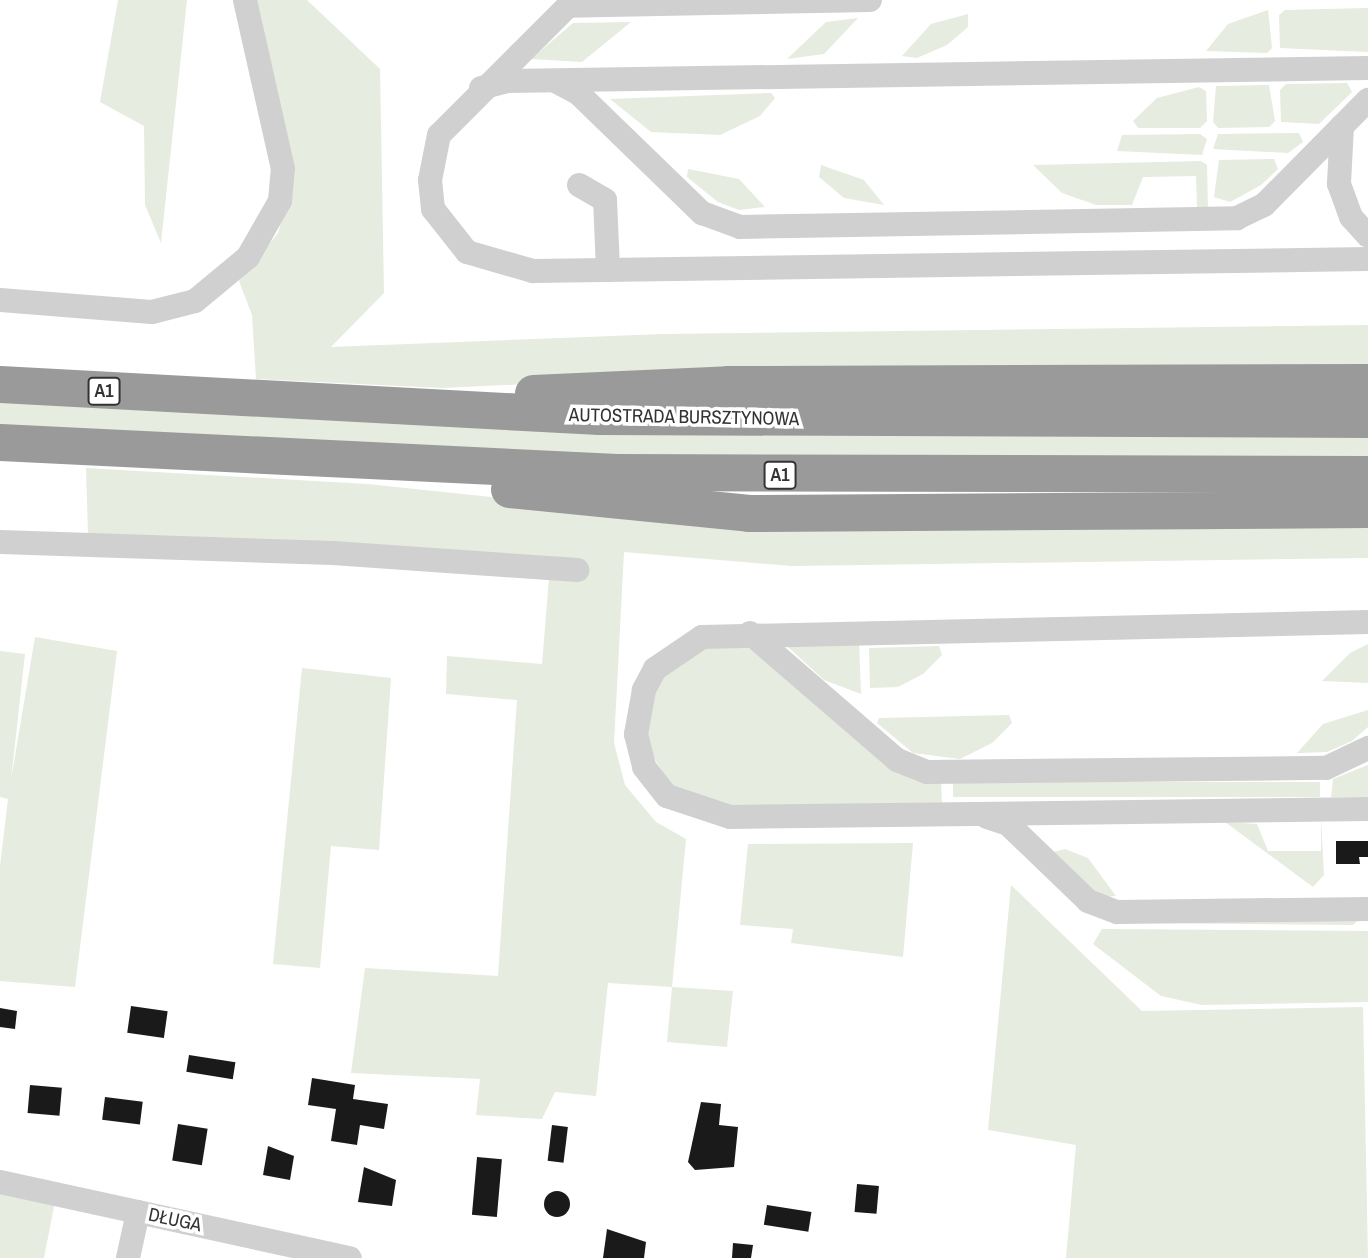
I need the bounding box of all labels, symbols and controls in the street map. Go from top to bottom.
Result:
road number: A1 [86,376,122,405]
street label: AUTOSTRADA BURSZTYNOWA [568,404,800,430]
road number: A1 [762,461,798,490]
street label: DŁUGA [146,1203,204,1237]

